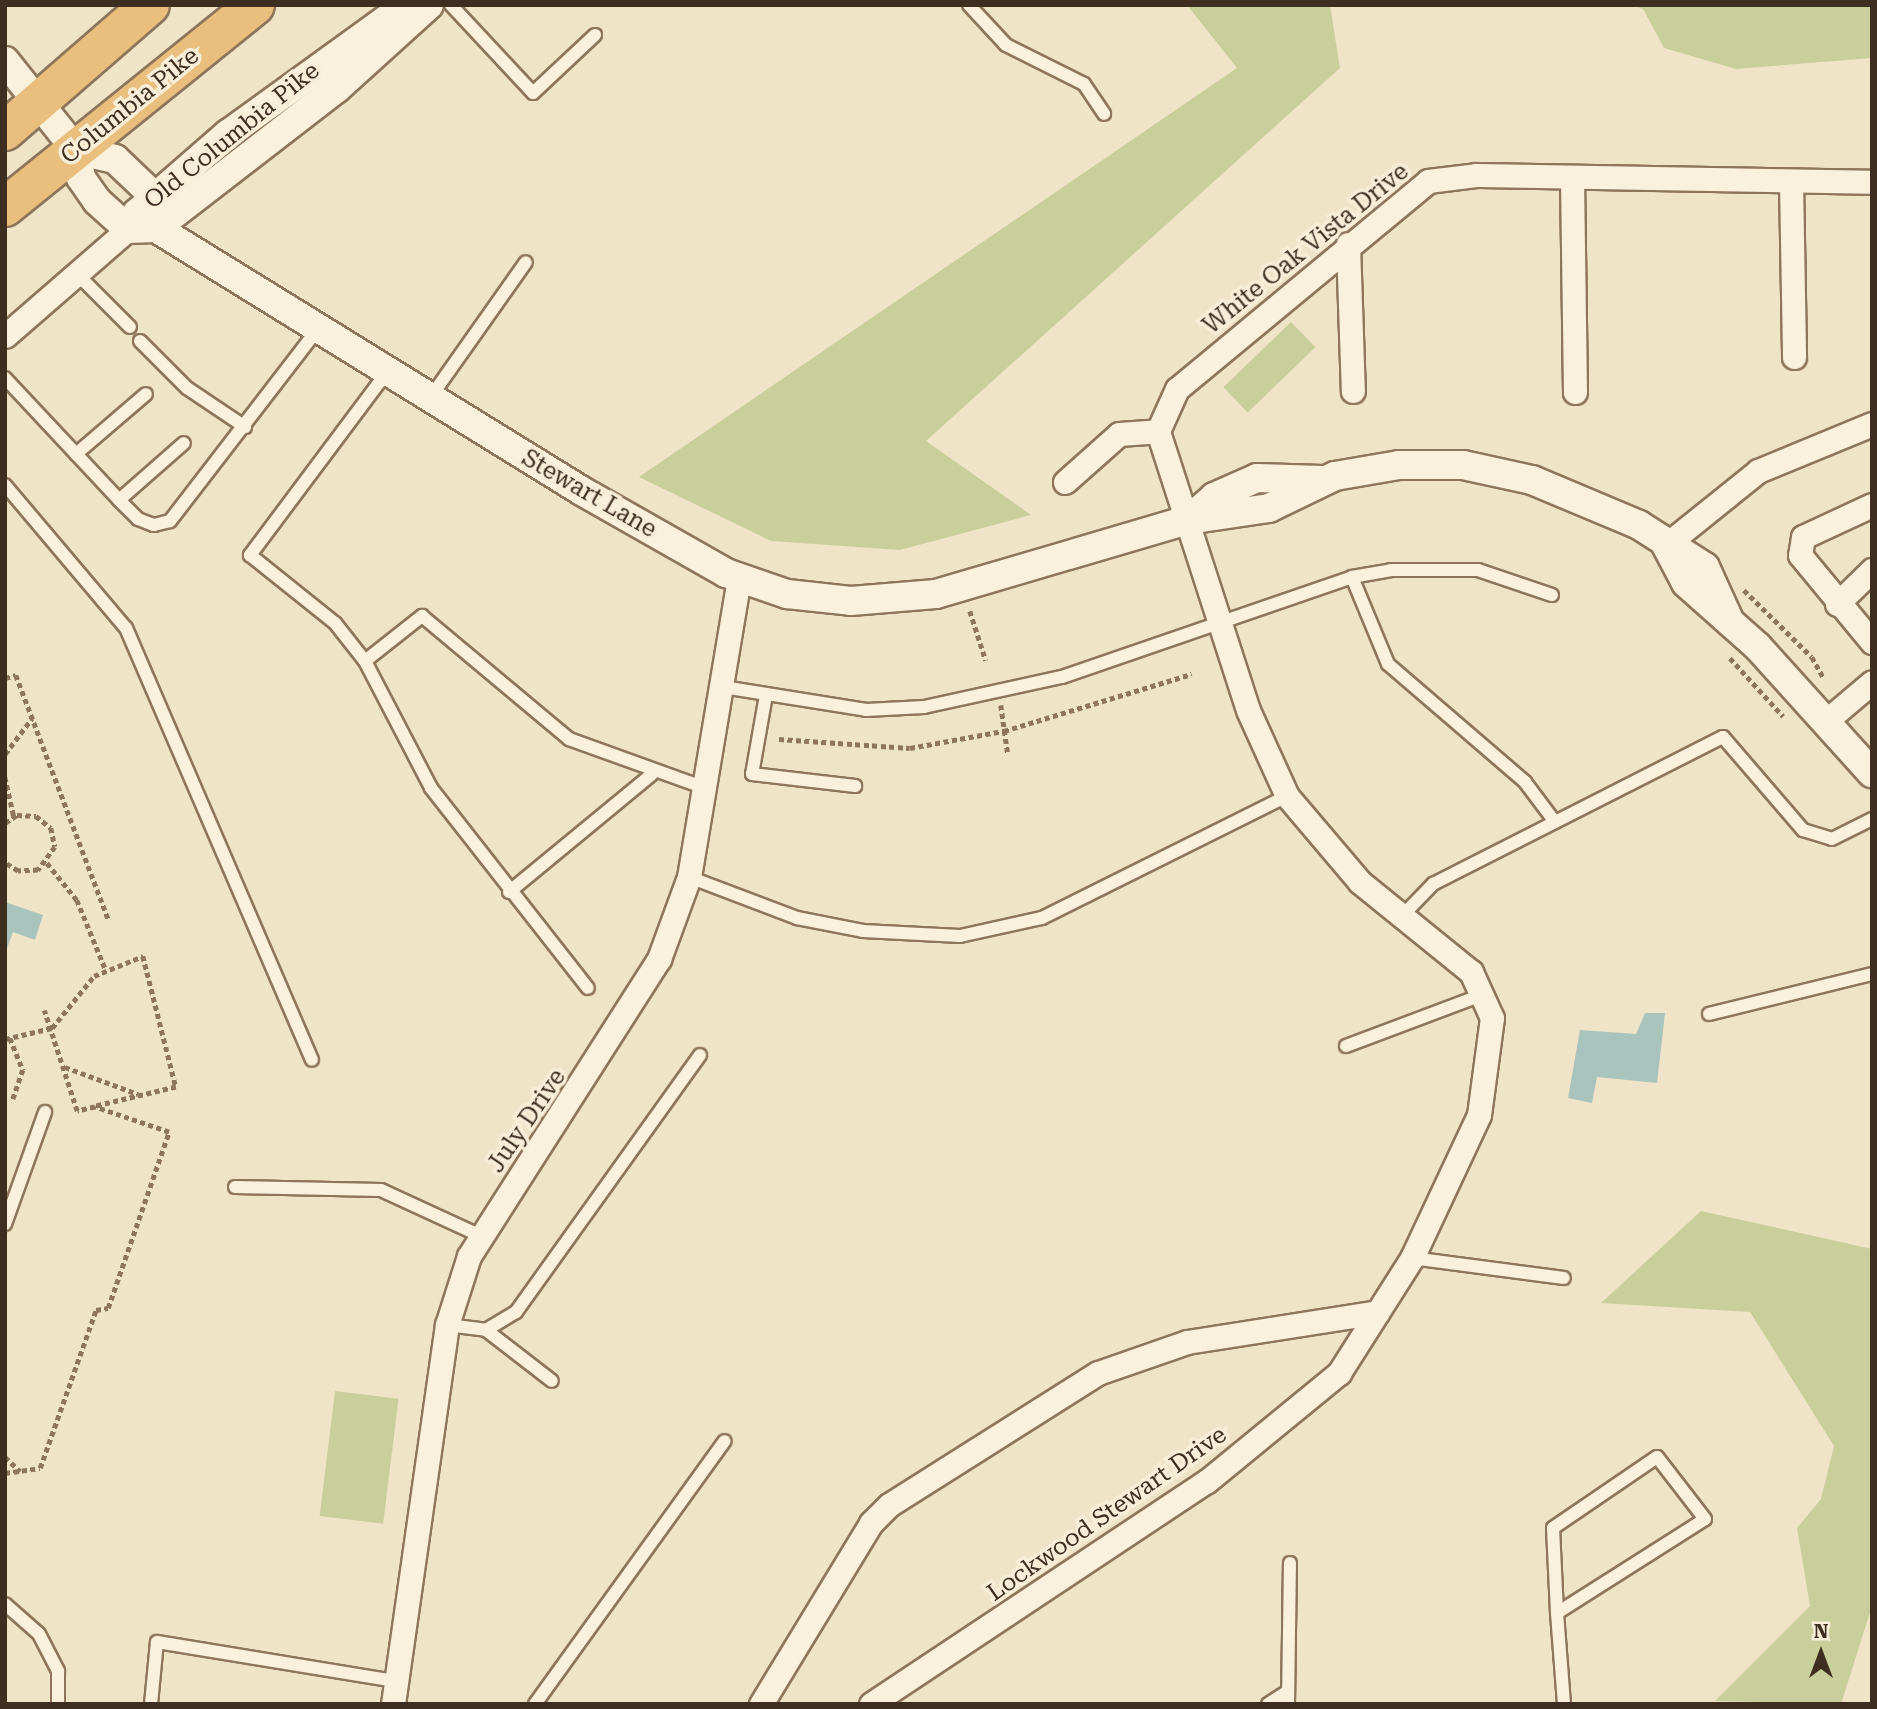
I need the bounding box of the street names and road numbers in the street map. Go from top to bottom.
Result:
street label: Columbia Pike [55,42,205,170]
street label: Old Columbia Pike [139,57,325,215]
street label: White Oak Vista Drive [1198,157,1414,341]
street label: Stewart Lane [516,444,662,544]
street label: July Drive [482,1064,572,1178]
street label: Lockwood Stewart Drive [982,1420,1232,1608]

